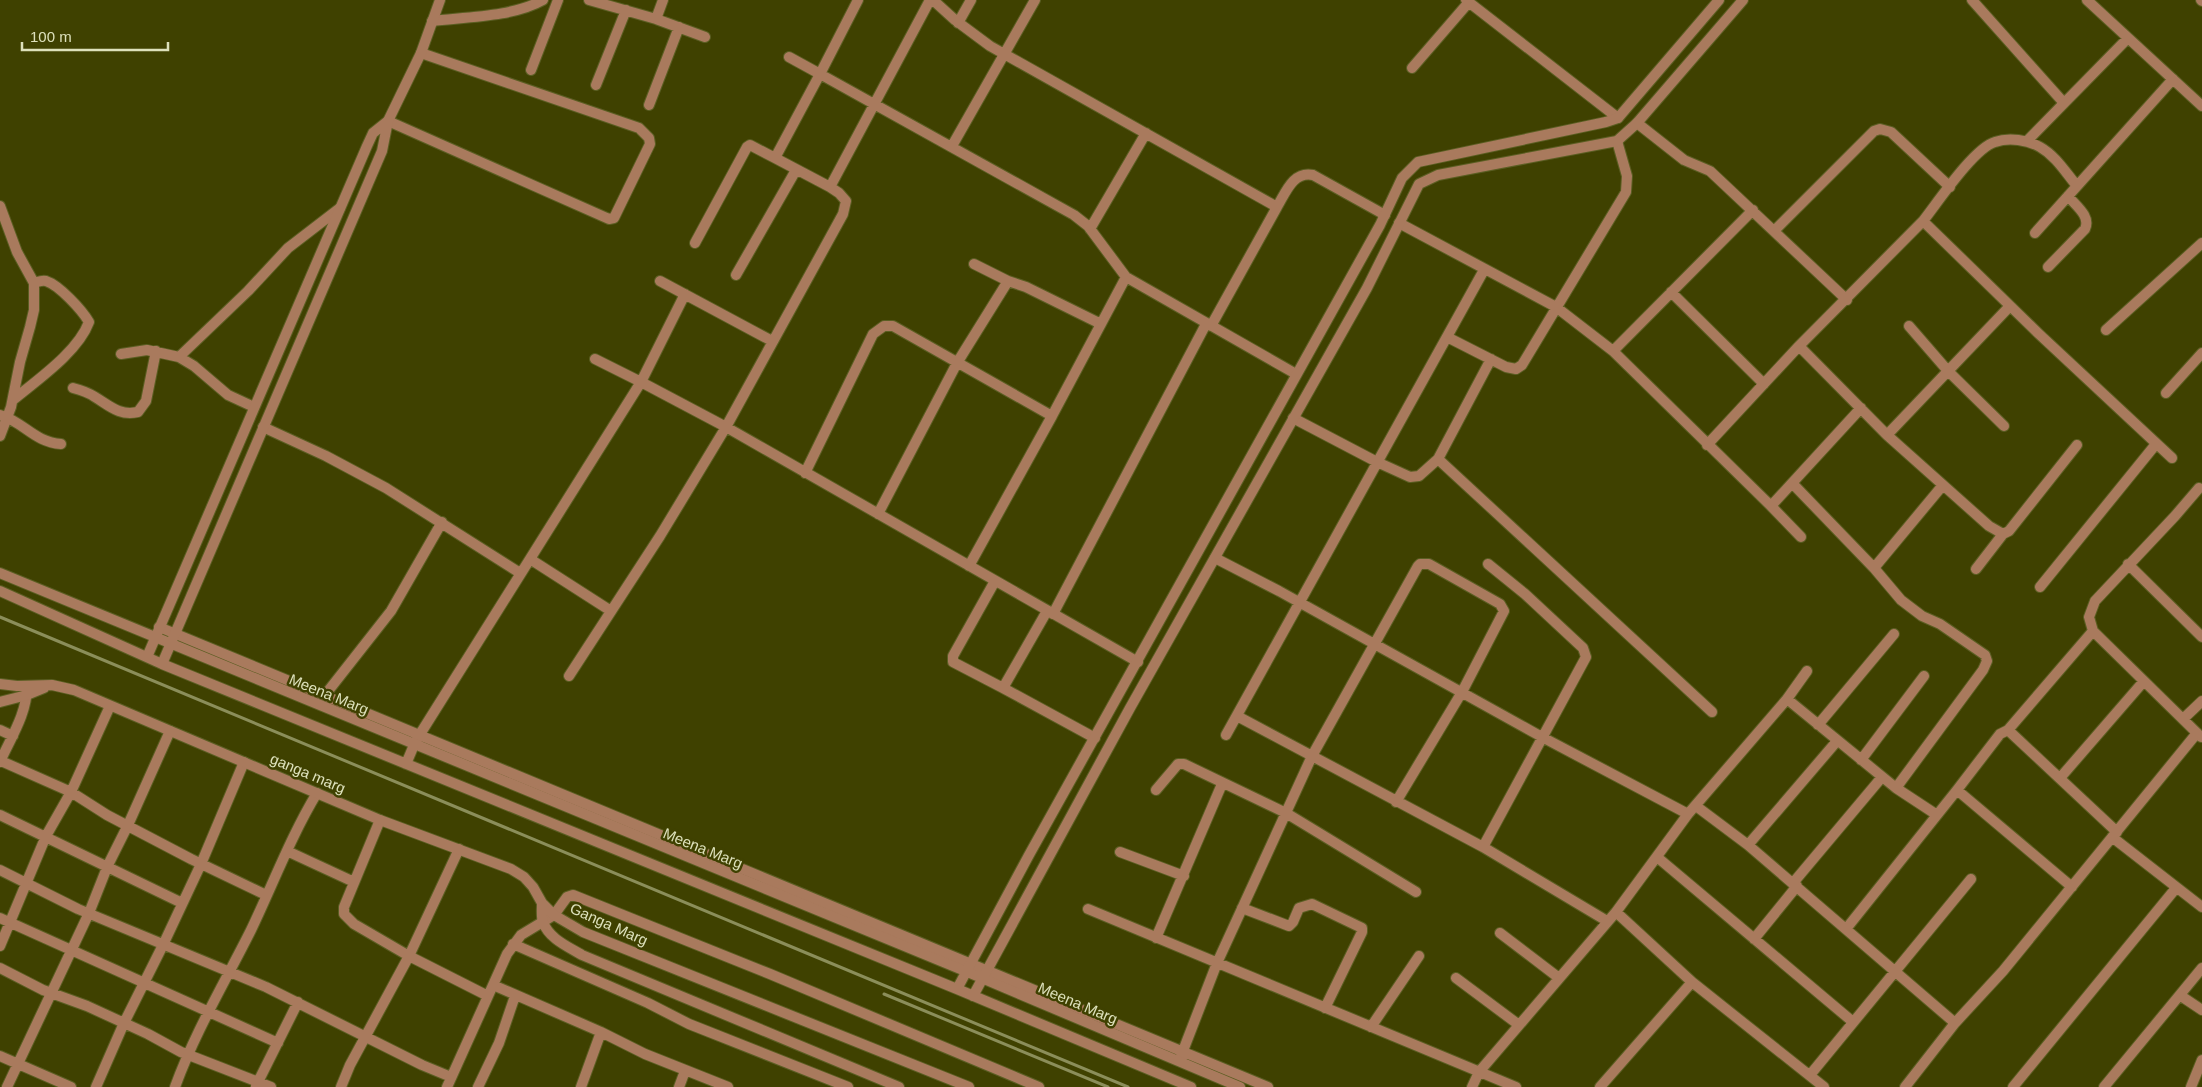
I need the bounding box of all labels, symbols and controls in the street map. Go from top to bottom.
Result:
scale bar [22,20,169,52]
text: 100 m [30,28,72,45]
street label: Meena Marg [287,670,371,718]
street label: ganga marg [268,750,348,796]
street label: Meena Marg [661,824,745,872]
street label: Ganga Marg [567,899,651,949]
street label: Meena Marg [1036,979,1120,1027]

